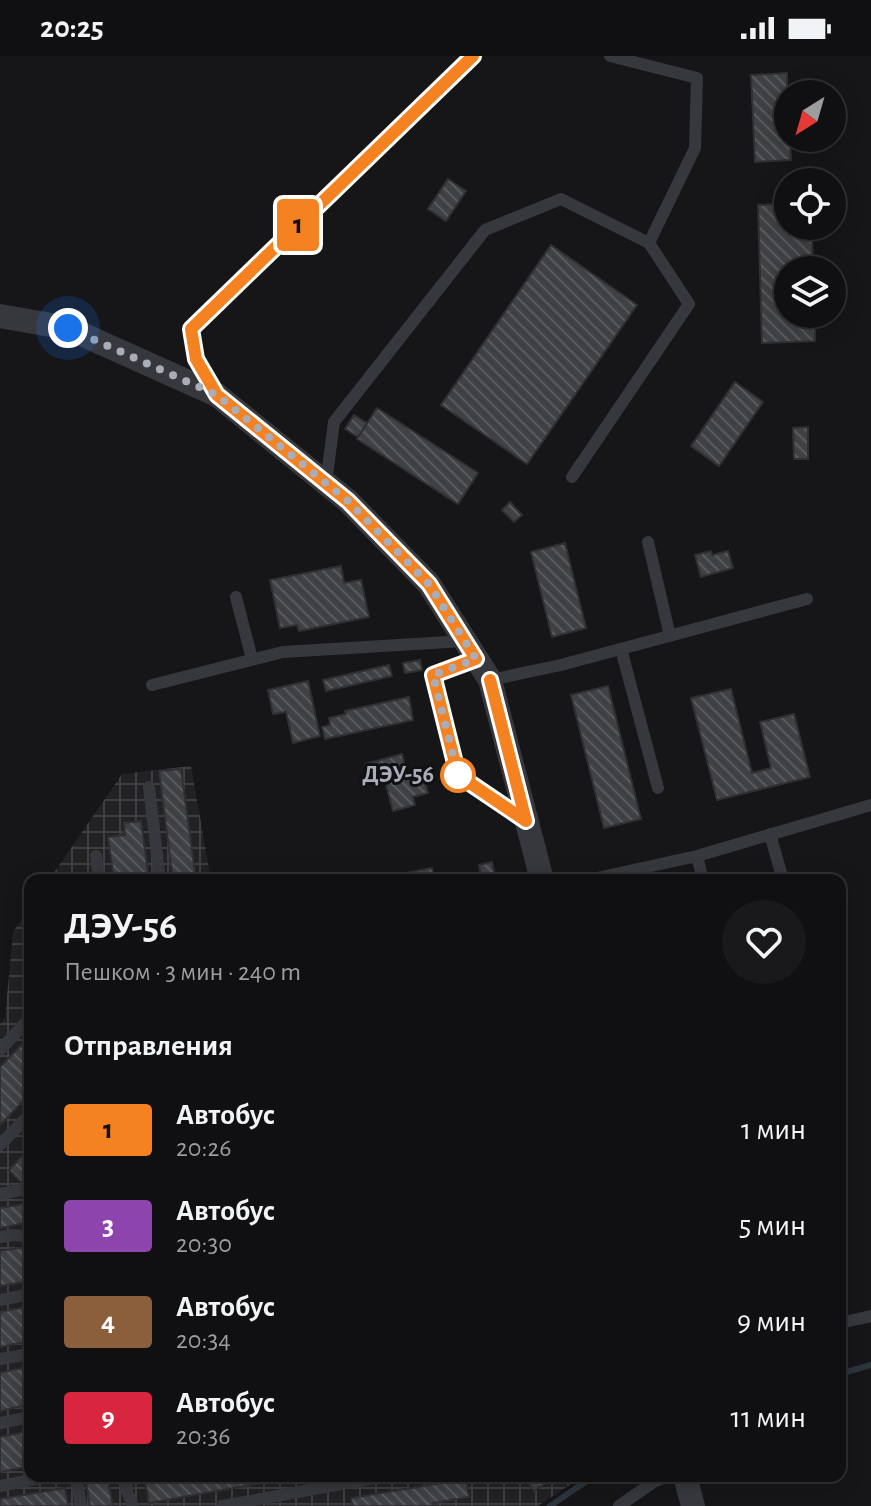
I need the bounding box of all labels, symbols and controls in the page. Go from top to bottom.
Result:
text: 20:25 [40,13,104,43]
north arrow [774,80,846,152]
map controls [774,80,846,328]
button: locate [774,168,846,240]
line badge: 1 [272,199,324,251]
text: 1 [293,211,303,239]
button: layers [774,256,846,328]
your location [48,308,88,348]
marker: ДЭУ-56 [441,758,475,792]
place label: ДЭУ-56 [362,763,434,787]
button: heart [722,900,806,984]
text: ДЭУ-56 [64,908,177,946]
text: Пешком · 3 мин · 240 m [64,959,301,985]
text: Отправления [64,1031,233,1061]
text: Автобус [176,1100,275,1130]
text: 1 мин [741,1115,806,1145]
text: 1 [103,1116,113,1144]
text: 20:26 [176,1135,232,1161]
text: Автобус [176,1196,275,1226]
text: 5 мин [739,1211,806,1241]
text: 3 [102,1212,114,1240]
text: 20:30 [176,1231,232,1257]
text: Автобус [176,1292,275,1322]
text: 9 мин [737,1307,806,1337]
text: 4 [101,1308,115,1336]
text: 20:34 [176,1327,231,1353]
text: Автобус [176,1388,275,1418]
text: 11 мин [731,1403,806,1433]
text: 9 [101,1404,115,1432]
text: 20:36 [176,1423,230,1449]

